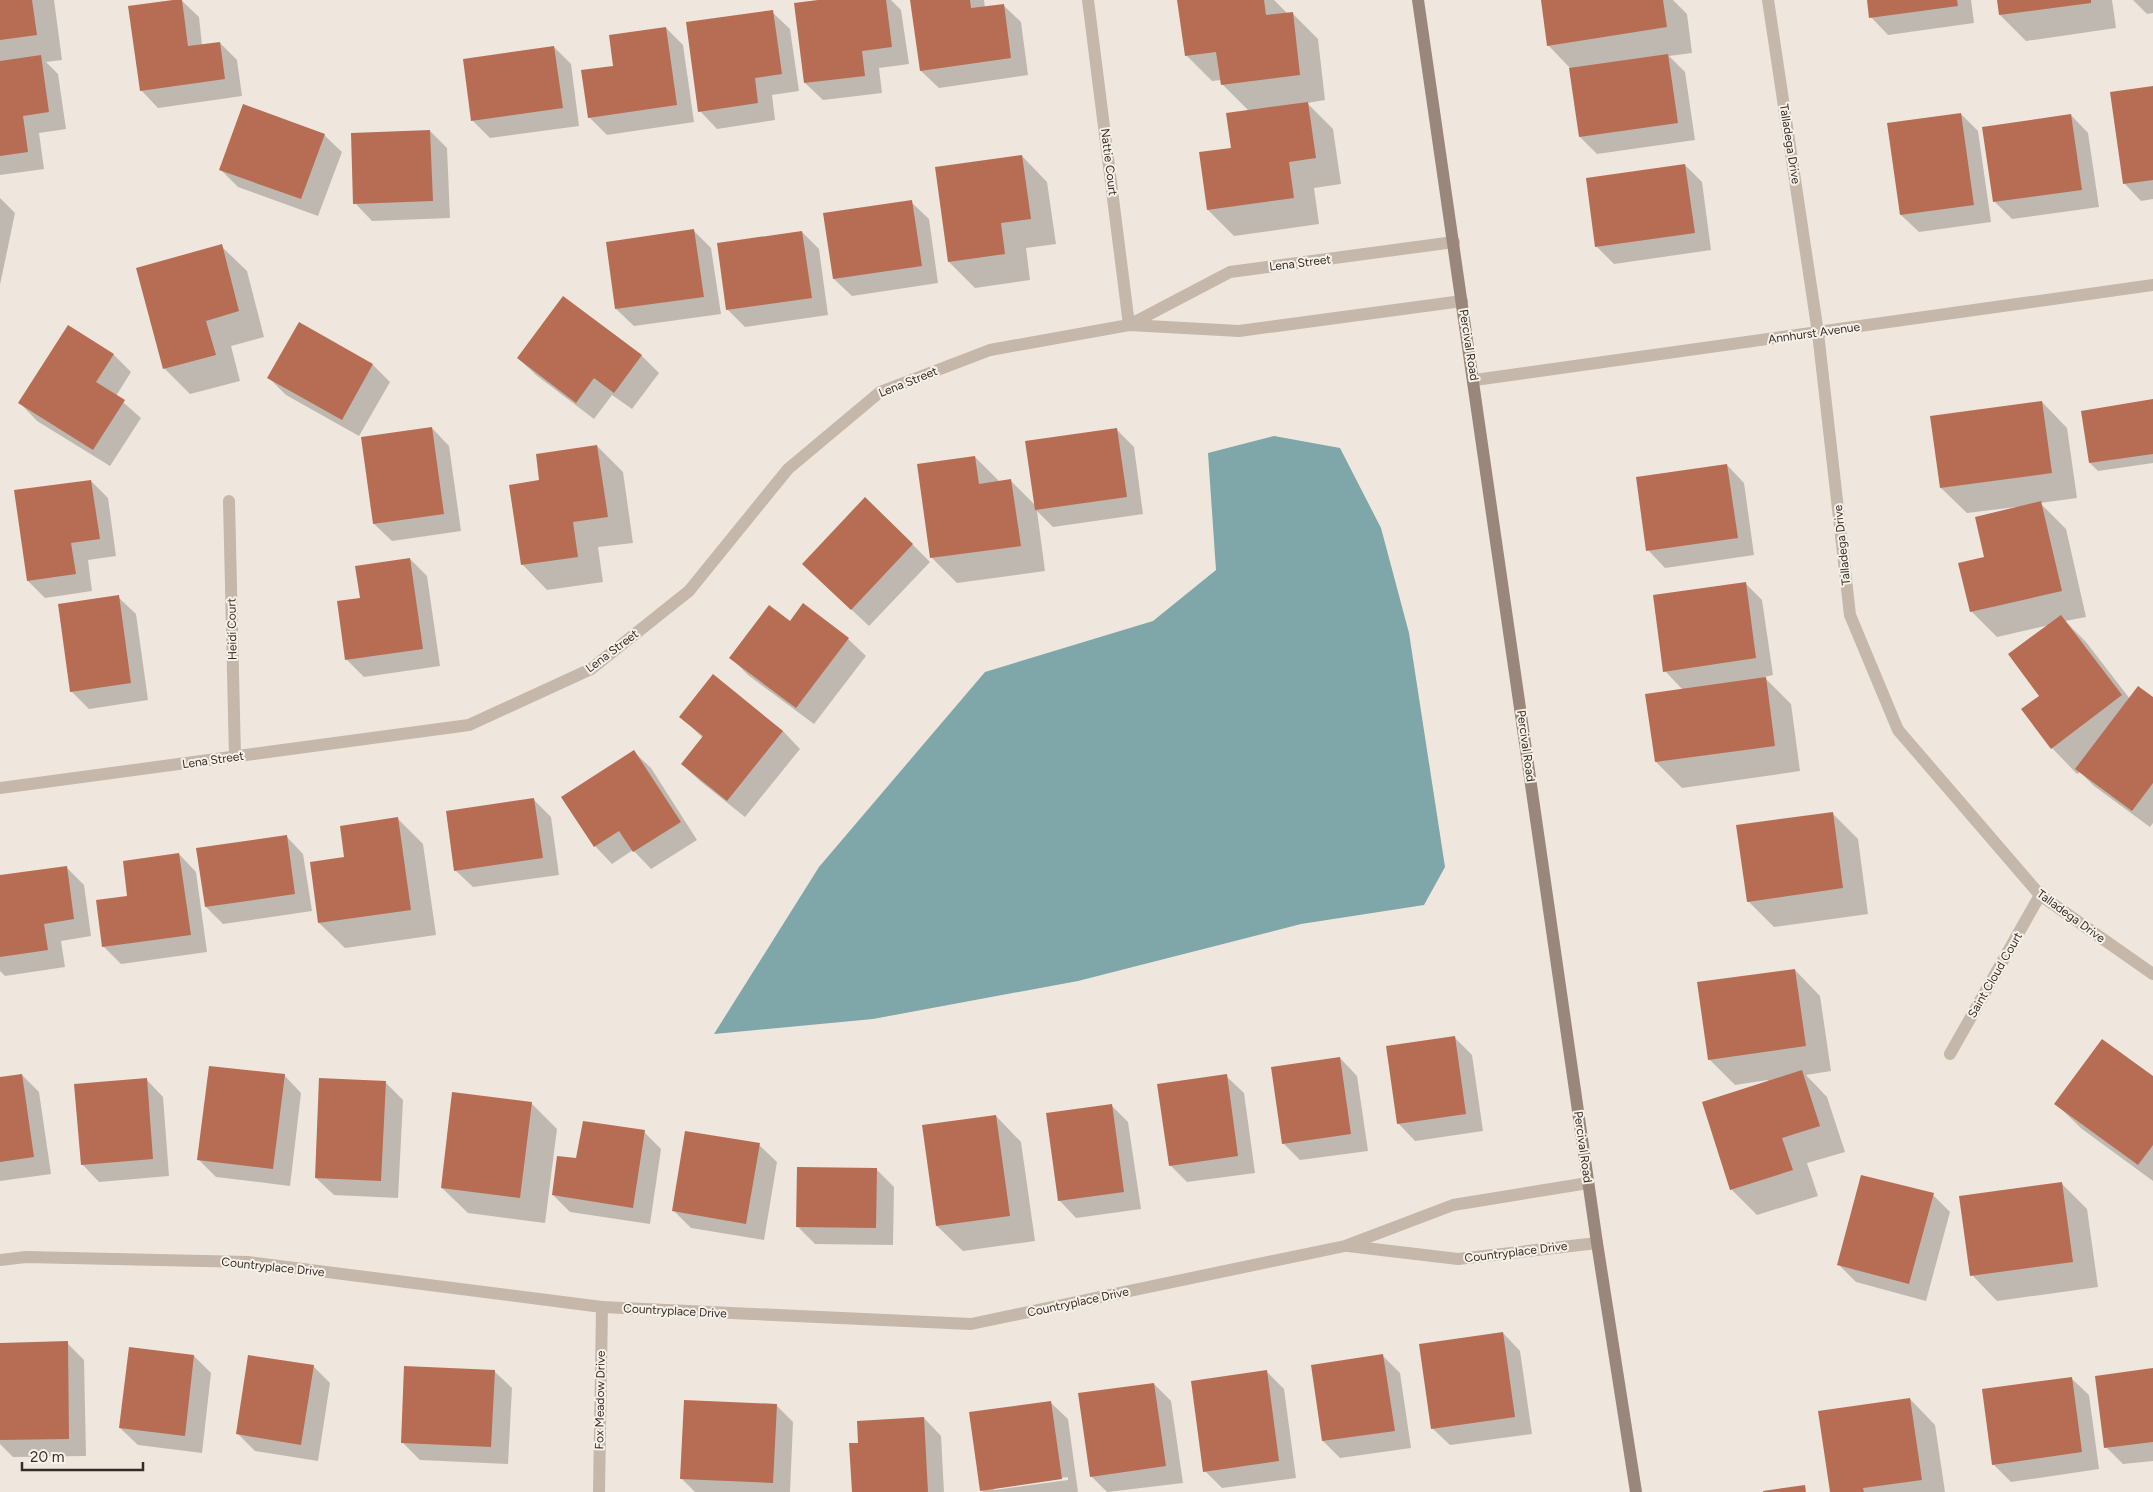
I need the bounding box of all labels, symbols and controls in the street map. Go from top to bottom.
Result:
street label: Talladega Drive [1777,103,1803,185]
street label: Nattie Court [1098,128,1120,197]
street label: Lena Street [1268,252,1332,274]
street label: Percival Road [1456,308,1482,382]
street label: Annhurst Avenue [1767,320,1861,346]
street label: Lena Street [877,364,940,400]
street label: Talladega Drive [1831,504,1853,586]
street label: Heidi Court [224,597,240,660]
street label: Lena Street [583,626,641,675]
street label: Percival Road [1514,709,1538,783]
street label: Lena Street [181,749,245,771]
street label: Talladega Drive [2034,887,2108,946]
street label: Saint Cloud Court [1965,929,2025,1020]
street label: Percival Road [1571,1110,1595,1184]
street label: Countryplace Drive [1464,1239,1569,1265]
street label: Countryplace Drive [221,1255,326,1279]
street label: Countryplace Drive [1026,1284,1131,1320]
street label: Countryplace Drive [623,1301,727,1321]
street label: Fox Meadow Drive [592,1350,608,1450]
scale bar [22,1440,144,1472]
text: 20 m [30,1448,64,1466]

